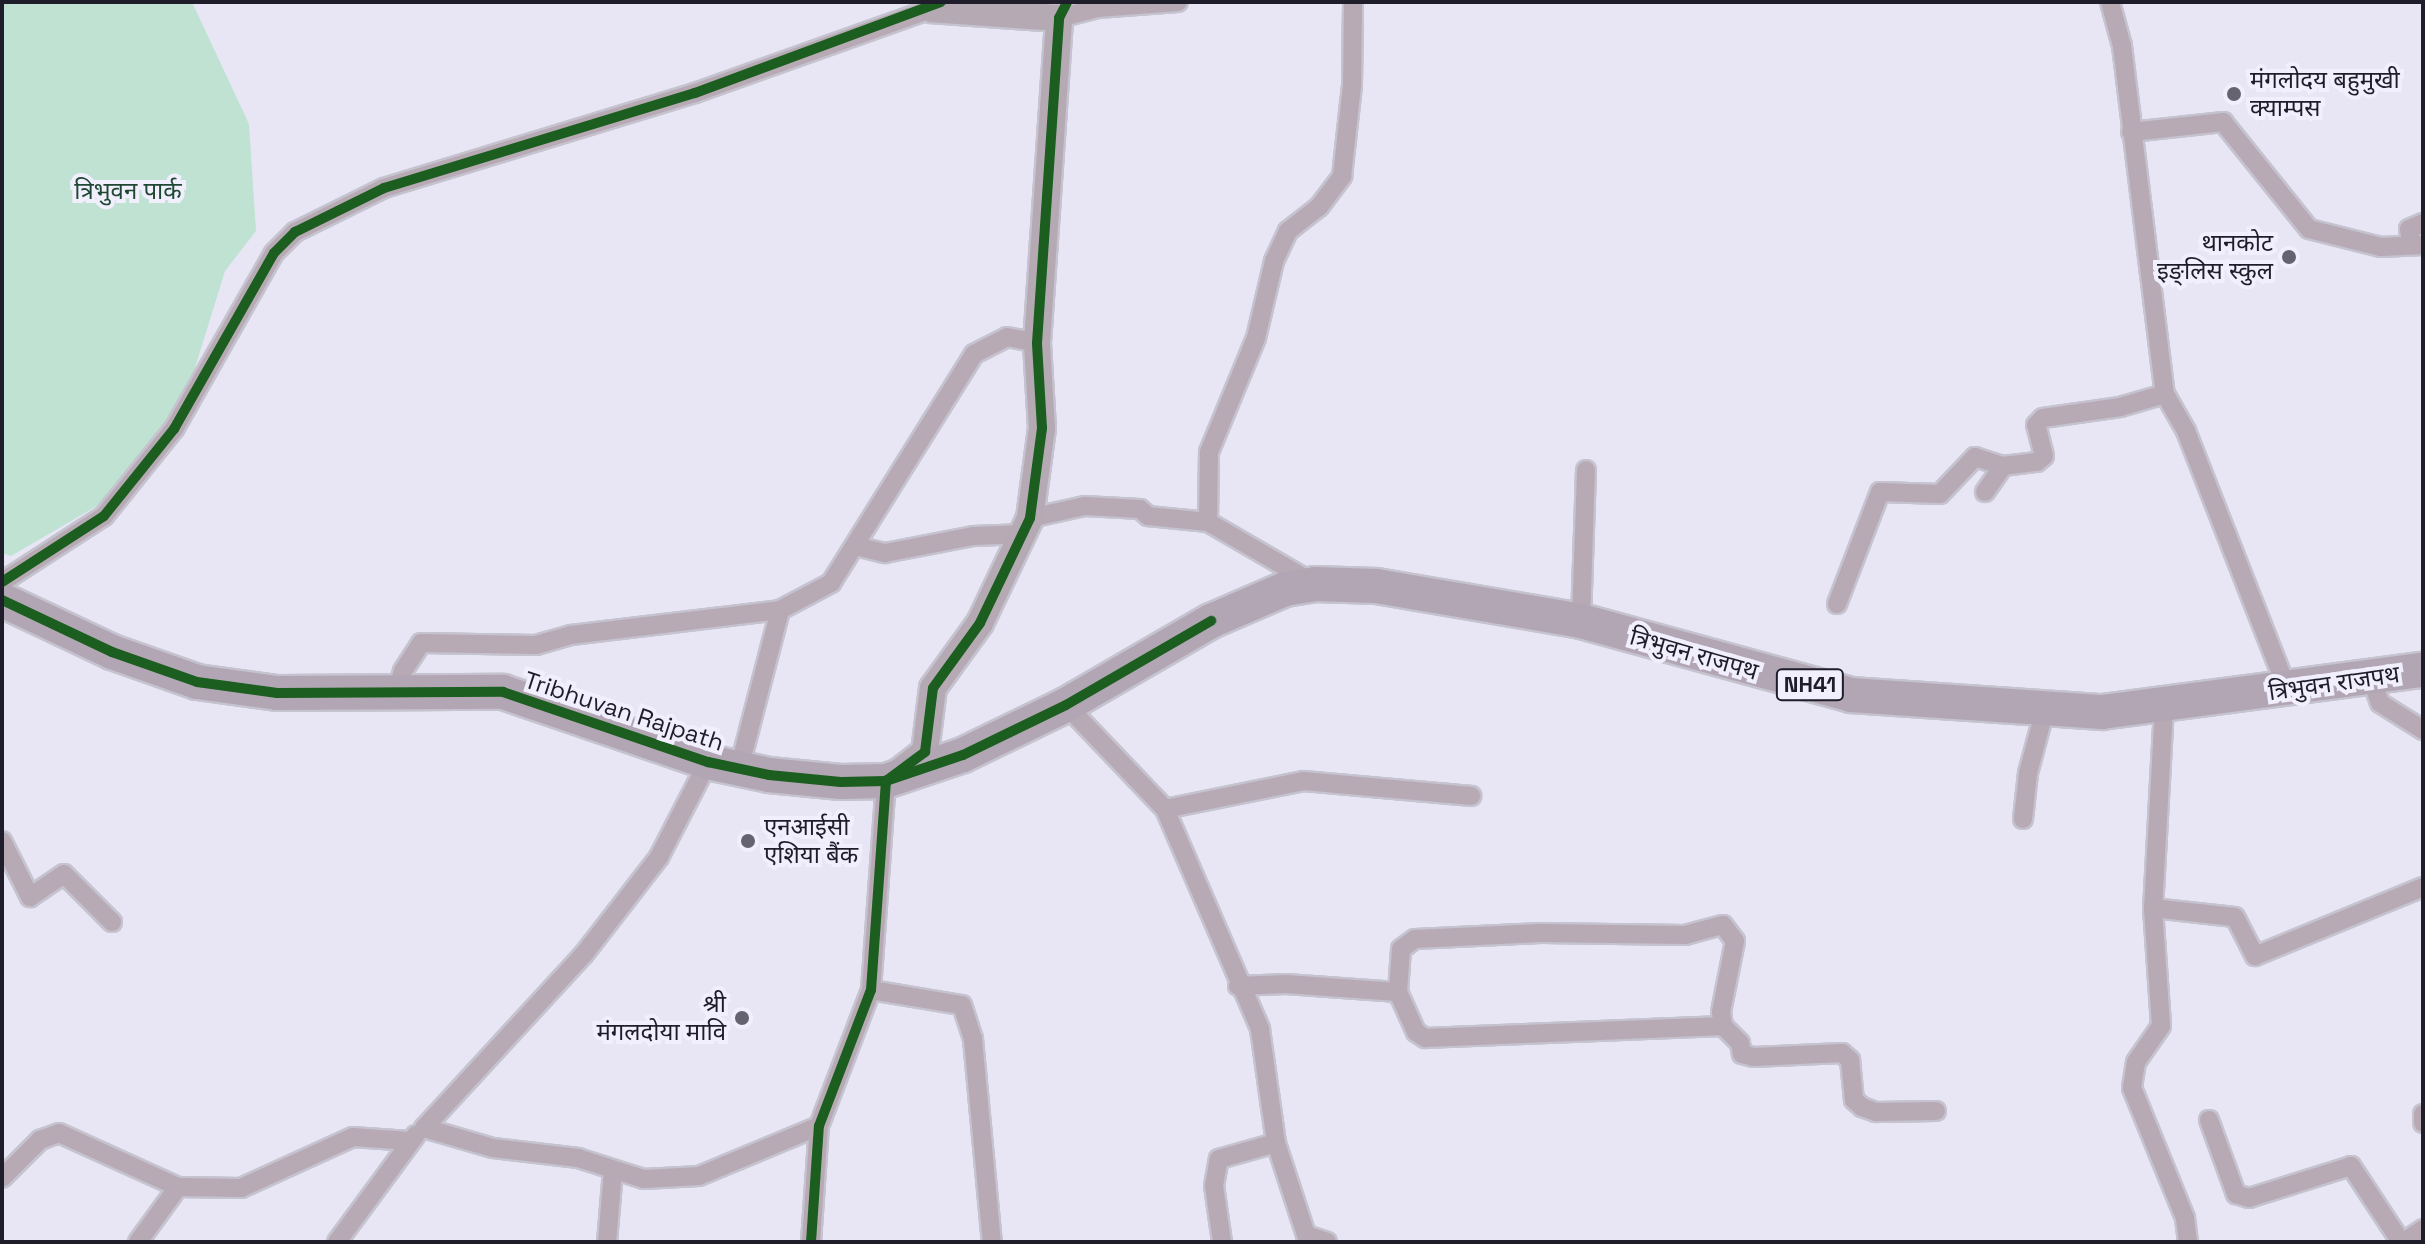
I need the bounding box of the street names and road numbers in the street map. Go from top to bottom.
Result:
street label: त्रिभुवन राजपथ [1627,622,1761,686]
street label: त्रिभुवन राजपथ [2267,660,2401,706]
street label: Tribhuvan Rajpath [521,665,727,757]
road number: NH41 [1774,667,1846,703]

